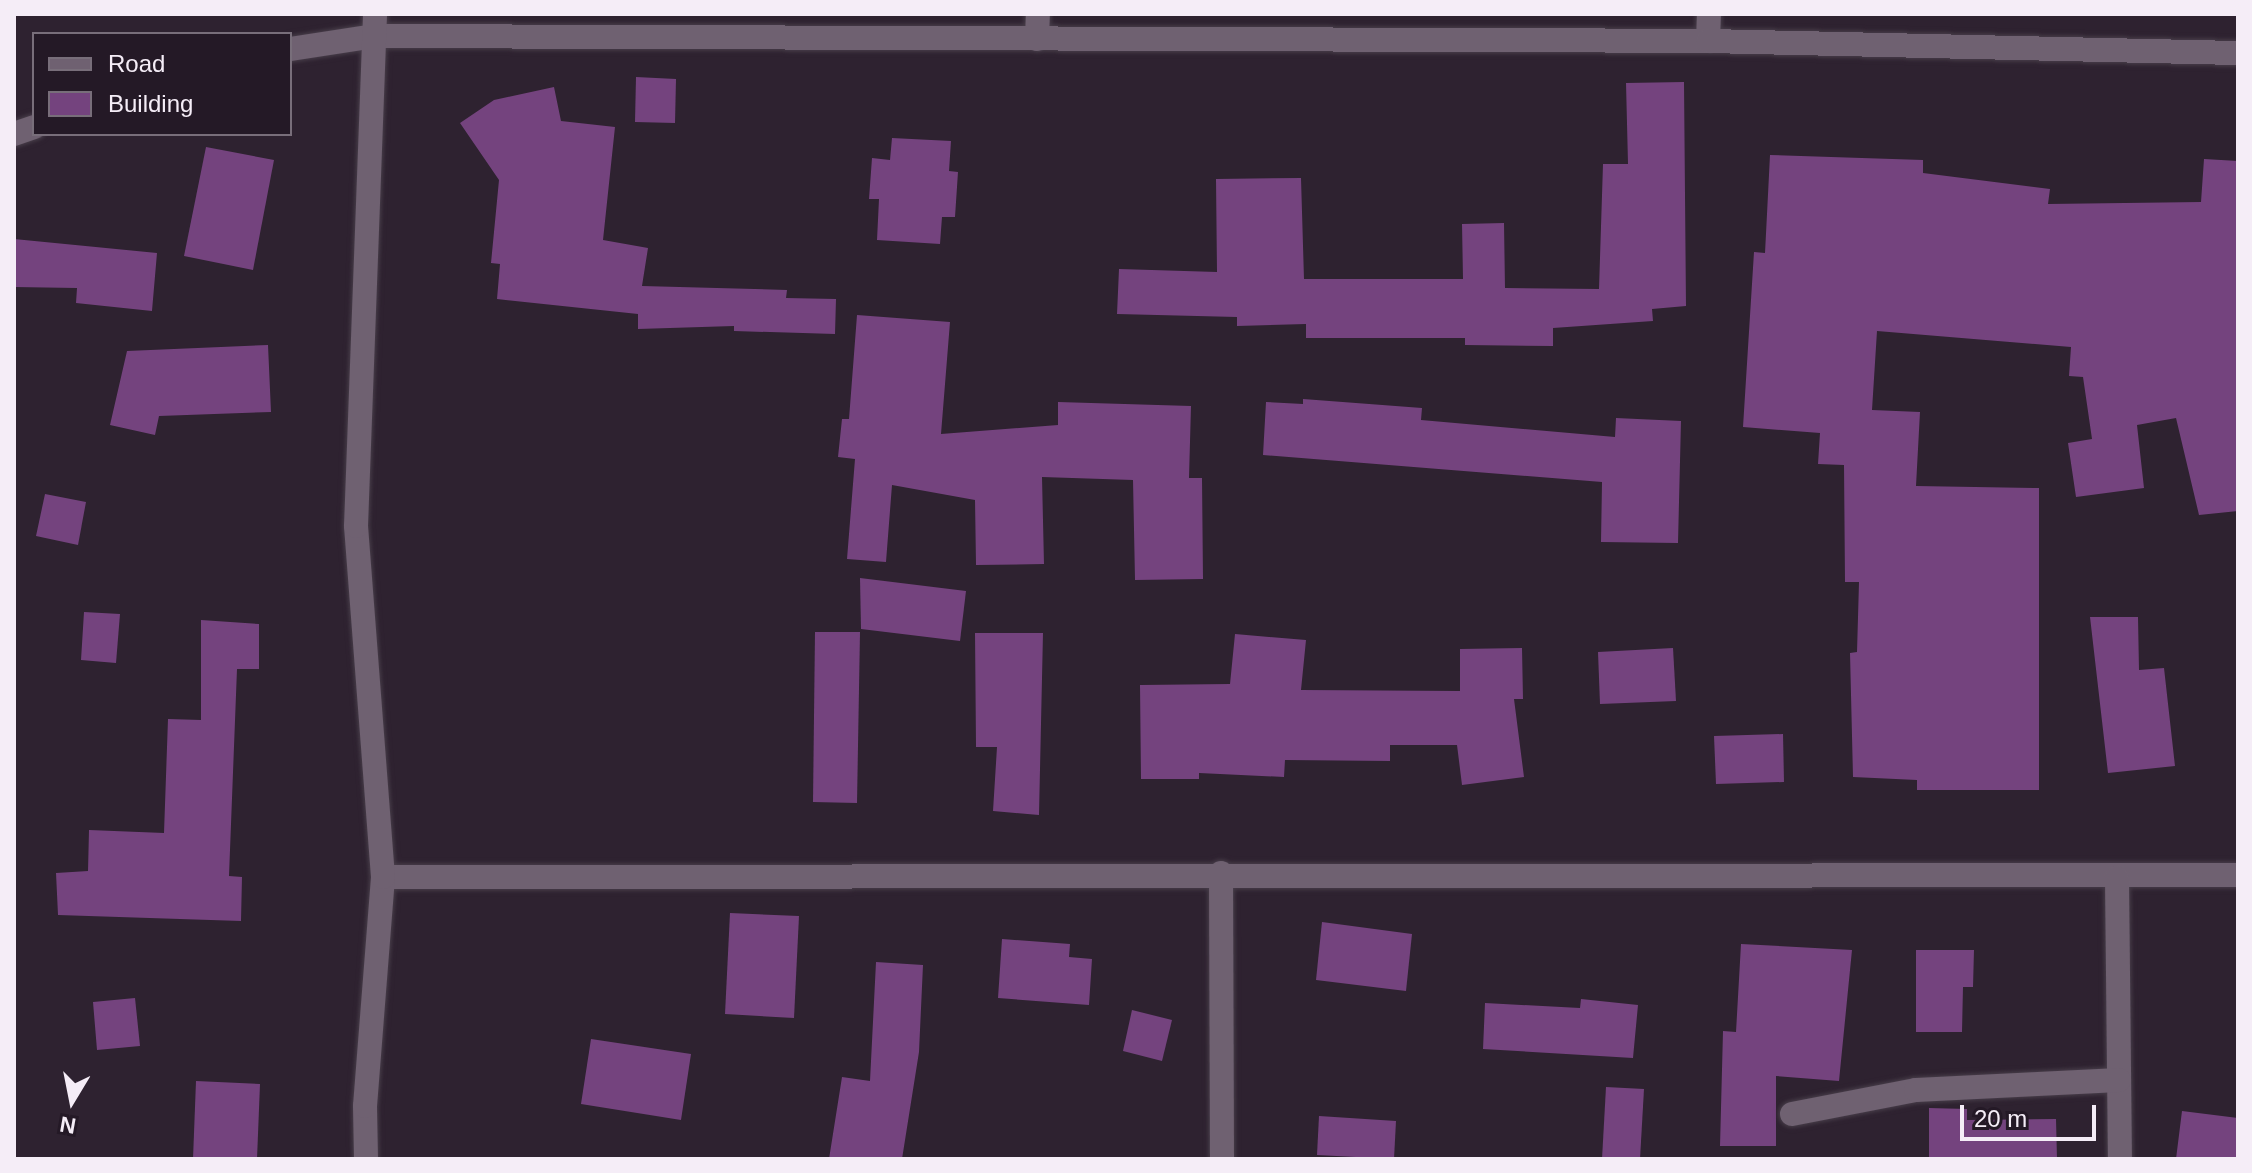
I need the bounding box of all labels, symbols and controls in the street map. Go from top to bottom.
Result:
legend [32,32,292,136]
text: Road [108,50,165,77]
text: Building [108,90,193,117]
north arrow [32,1061,112,1141]
scale bar [1964,1089,2100,1139]
text: 20 m [1974,1105,2027,1132]
text: N [58,1111,78,1139]

